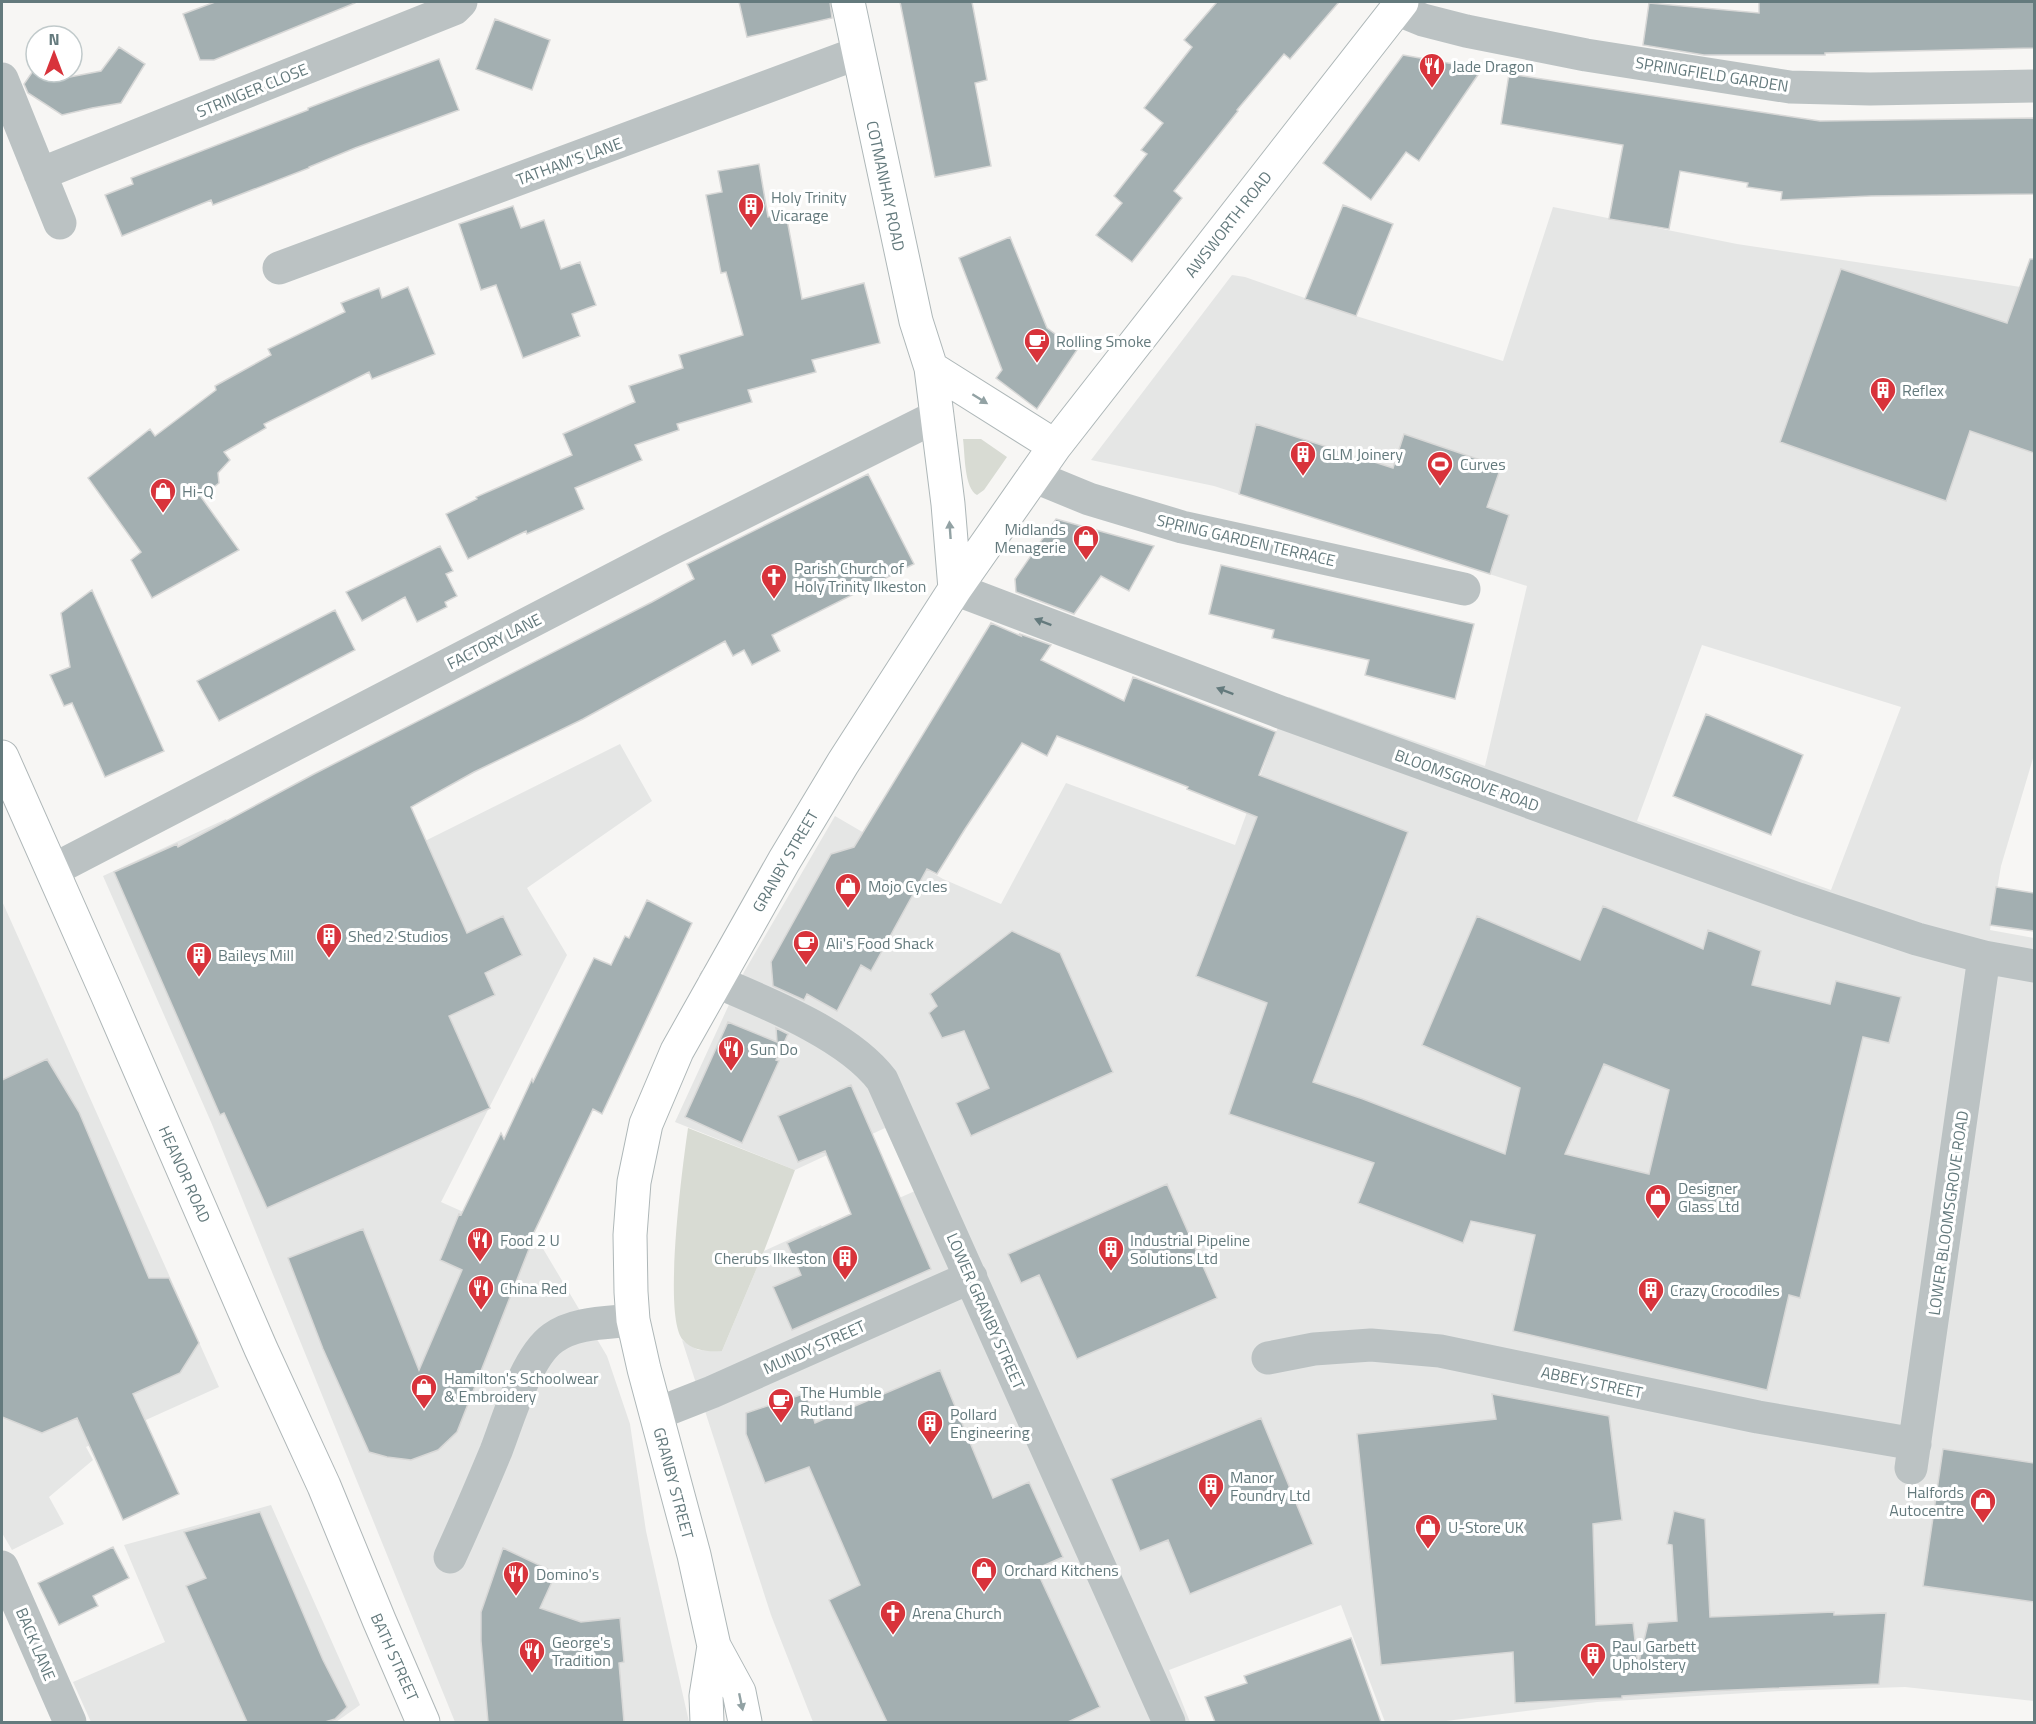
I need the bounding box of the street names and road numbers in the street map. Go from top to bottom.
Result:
street label: SPRINGFIELD GARDEN [1634,50,1790,98]
street label: STRINGER CLOSE [193,57,311,123]
street label: COTMANHAY ROAD [860,119,912,253]
street label: TATHAM'S LANE [513,131,625,191]
street label: AWSWORTH ROAD [1179,166,1277,282]
street label: SPRING GARDEN TERRACE [1154,508,1338,572]
street label: FACTORY LANE [443,607,546,675]
street label: BLOOMSGROVE ROAD [1391,743,1543,817]
street label: GRANBY STREET [746,805,824,917]
street label: LOWER BLOOMSGROVE ROAD [1922,1109,1974,1317]
street label: HEANOR ROAD [153,1122,217,1226]
street label: LOWER GRANBY STREET [941,1229,1032,1394]
street label: MUNDY STREET [759,1314,869,1380]
street label: ABBEY STREET [1539,1360,1646,1405]
street label: GRANBY STREET [648,1425,701,1542]
street label: BACK LANE [10,1604,62,1684]
street label: BATH STREET [365,1609,425,1705]

